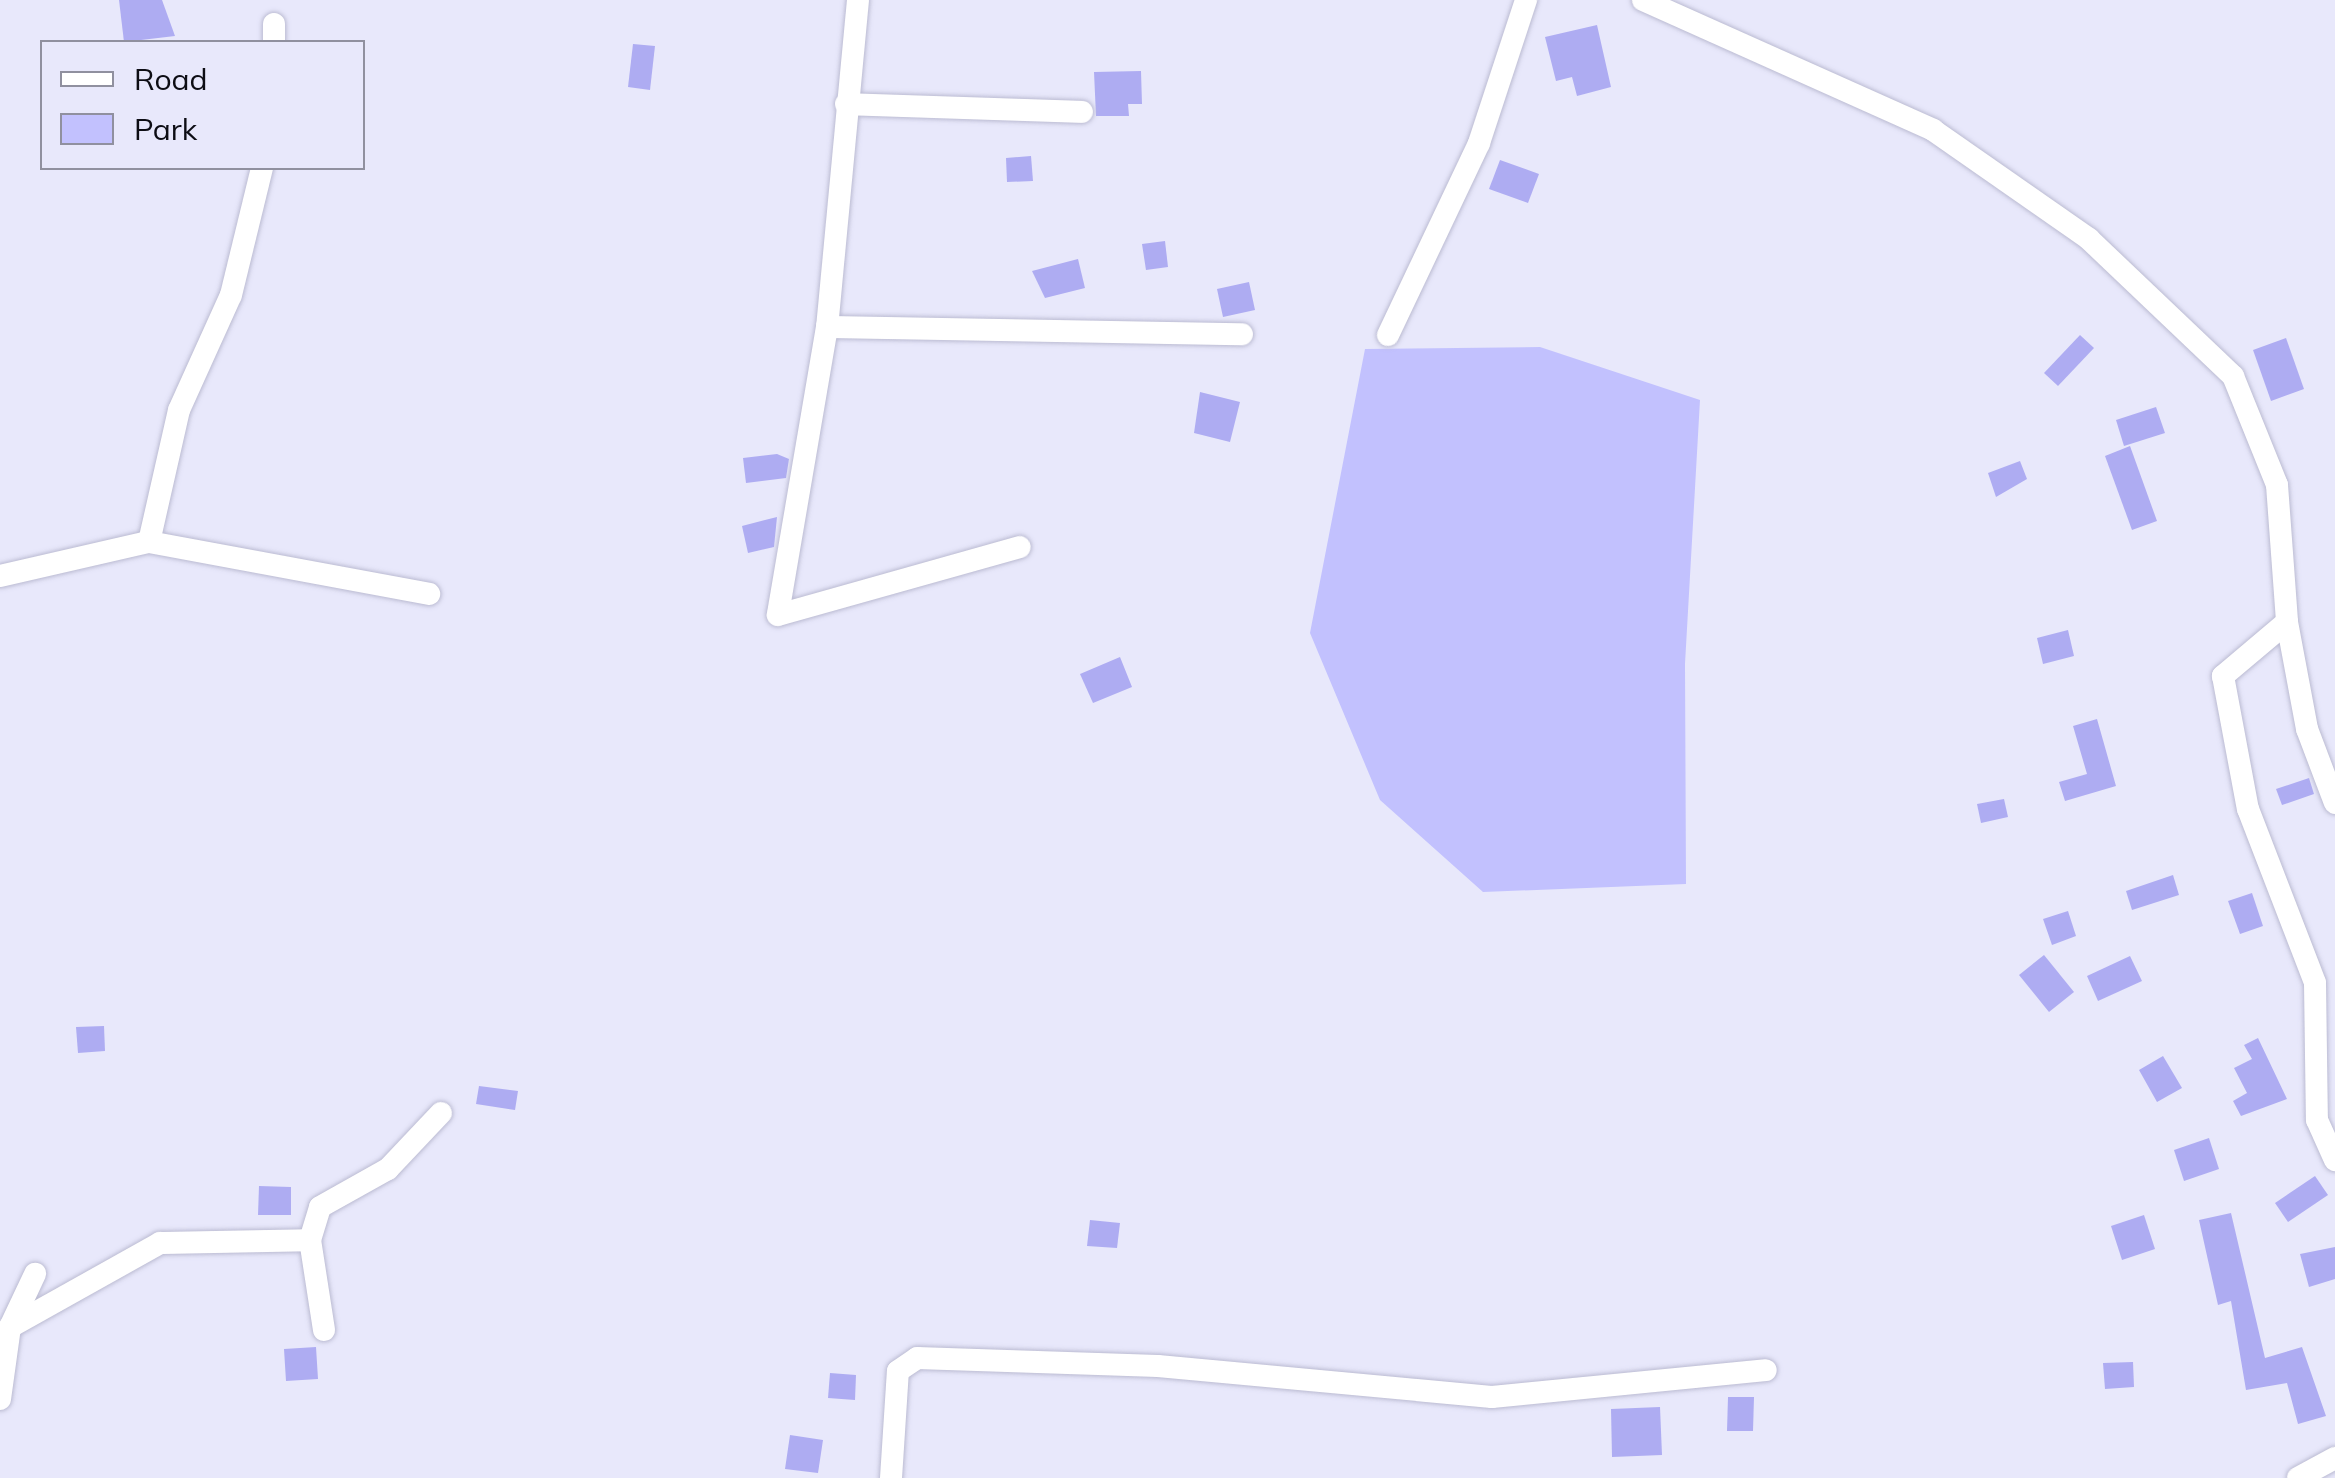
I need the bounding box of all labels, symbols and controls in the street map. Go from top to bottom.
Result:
legend [40,40,365,170]
text: Road [134,60,208,98]
text: Park [134,110,197,148]

